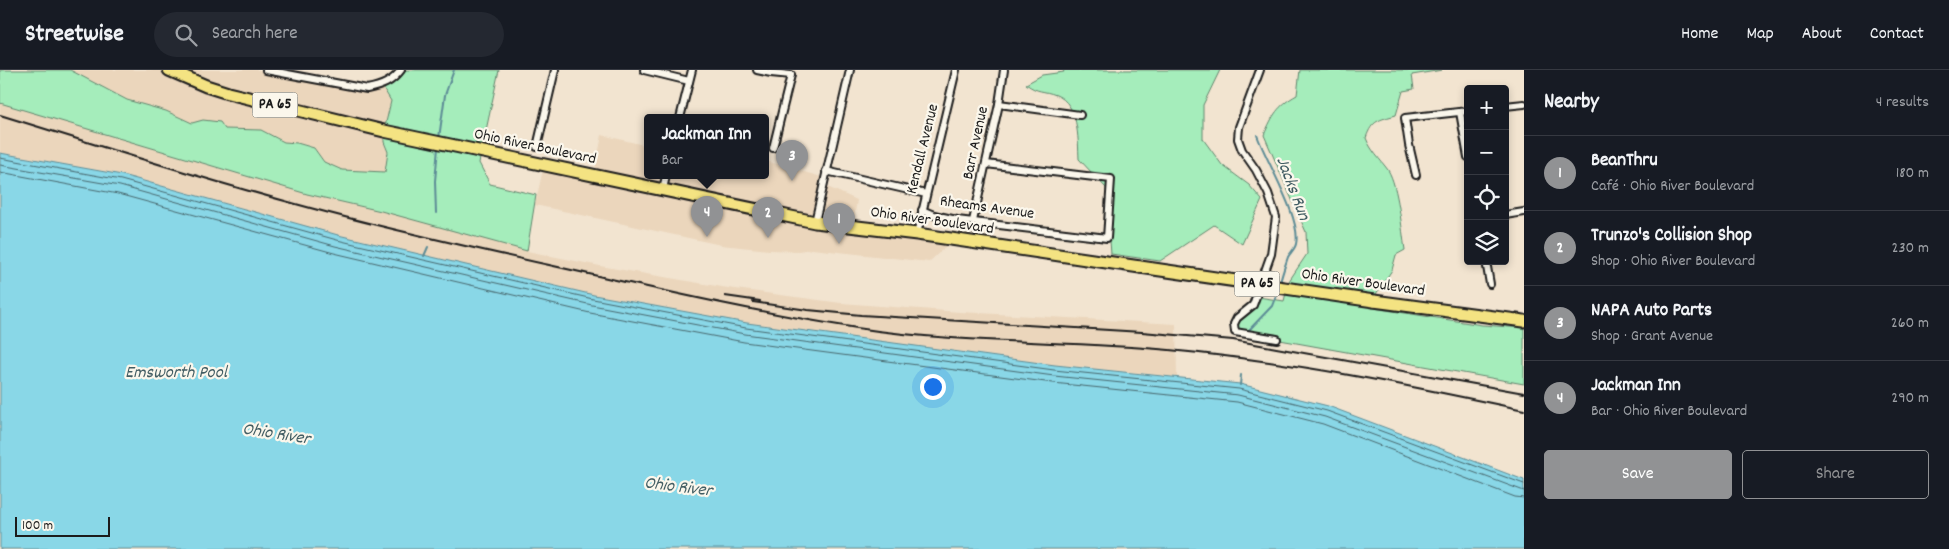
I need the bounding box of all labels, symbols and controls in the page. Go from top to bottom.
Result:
search box [154,12,504,57]
text: Streetwise [25,18,124,52]
icon: search [172,21,200,49]
text: Search here [212,21,298,48]
text: Home [1681,22,1718,47]
text: Map [1746,22,1774,47]
text: About [1802,22,1842,47]
text: Contact [1870,22,1924,47]
map controls [1464,85,1509,265]
button: + [1464,85,1509,130]
text: Nearby [1544,88,1599,118]
text: 4 results [1876,91,1929,114]
road number: PA 65 [252,92,298,118]
street label: Kendall Avenue [901,102,945,196]
street label: Barr Avenue [957,104,995,182]
popup [644,114,769,179]
text: Jackman Inn [662,122,751,149]
street label: Ohio River Boulevard [472,123,598,171]
button: − [1464,130,1509,175]
pin: 3 [776,140,808,181]
text: BeanThru [1591,148,1658,175]
text: Bar [662,149,683,172]
water label: Jacks Run [1268,154,1316,225]
text: 1 [1558,162,1562,185]
text: 180 m [1896,162,1929,185]
button: locate [1464,175,1509,220]
text: Café · Ohio River Boulevard [1591,175,1754,198]
street label: Rheams Avenue [938,190,1036,226]
pin: 4 [691,196,723,237]
pin: 2 [752,197,784,238]
street label: Ohio River Boulevard [869,201,995,241]
pin: 1 [823,203,855,244]
button: layers [1464,220,1509,265]
text: Trunzo's Collision Shop [1591,223,1752,250]
text: 2 [1557,237,1564,260]
text: 230 m [1892,237,1929,260]
text: Shop · Ohio River Boulevard [1591,250,1755,273]
street label: Ohio River Boulevard [1300,263,1426,303]
road number: PA 65 [1234,272,1280,296]
text: NAPA Auto Parts [1591,298,1712,325]
text: 3 [1556,312,1564,335]
text: 260 m [1891,312,1929,335]
text: Shop · Grant Avenue [1591,325,1713,348]
water label: Emsworth Pool [125,361,229,386]
text: Jackman Inn [1591,373,1681,400]
your location [920,374,946,400]
text: 4 [1557,387,1563,410]
text: 290 m [1891,387,1929,410]
text: Bar · Ohio River Boulevard [1591,400,1747,423]
water label: Ohio River [240,417,314,453]
button: Save [1544,450,1732,499]
button: Share [1742,450,1929,499]
water label: Ohio River [643,471,716,505]
scale bar [15,514,110,537]
text: 100 m [22,516,53,536]

